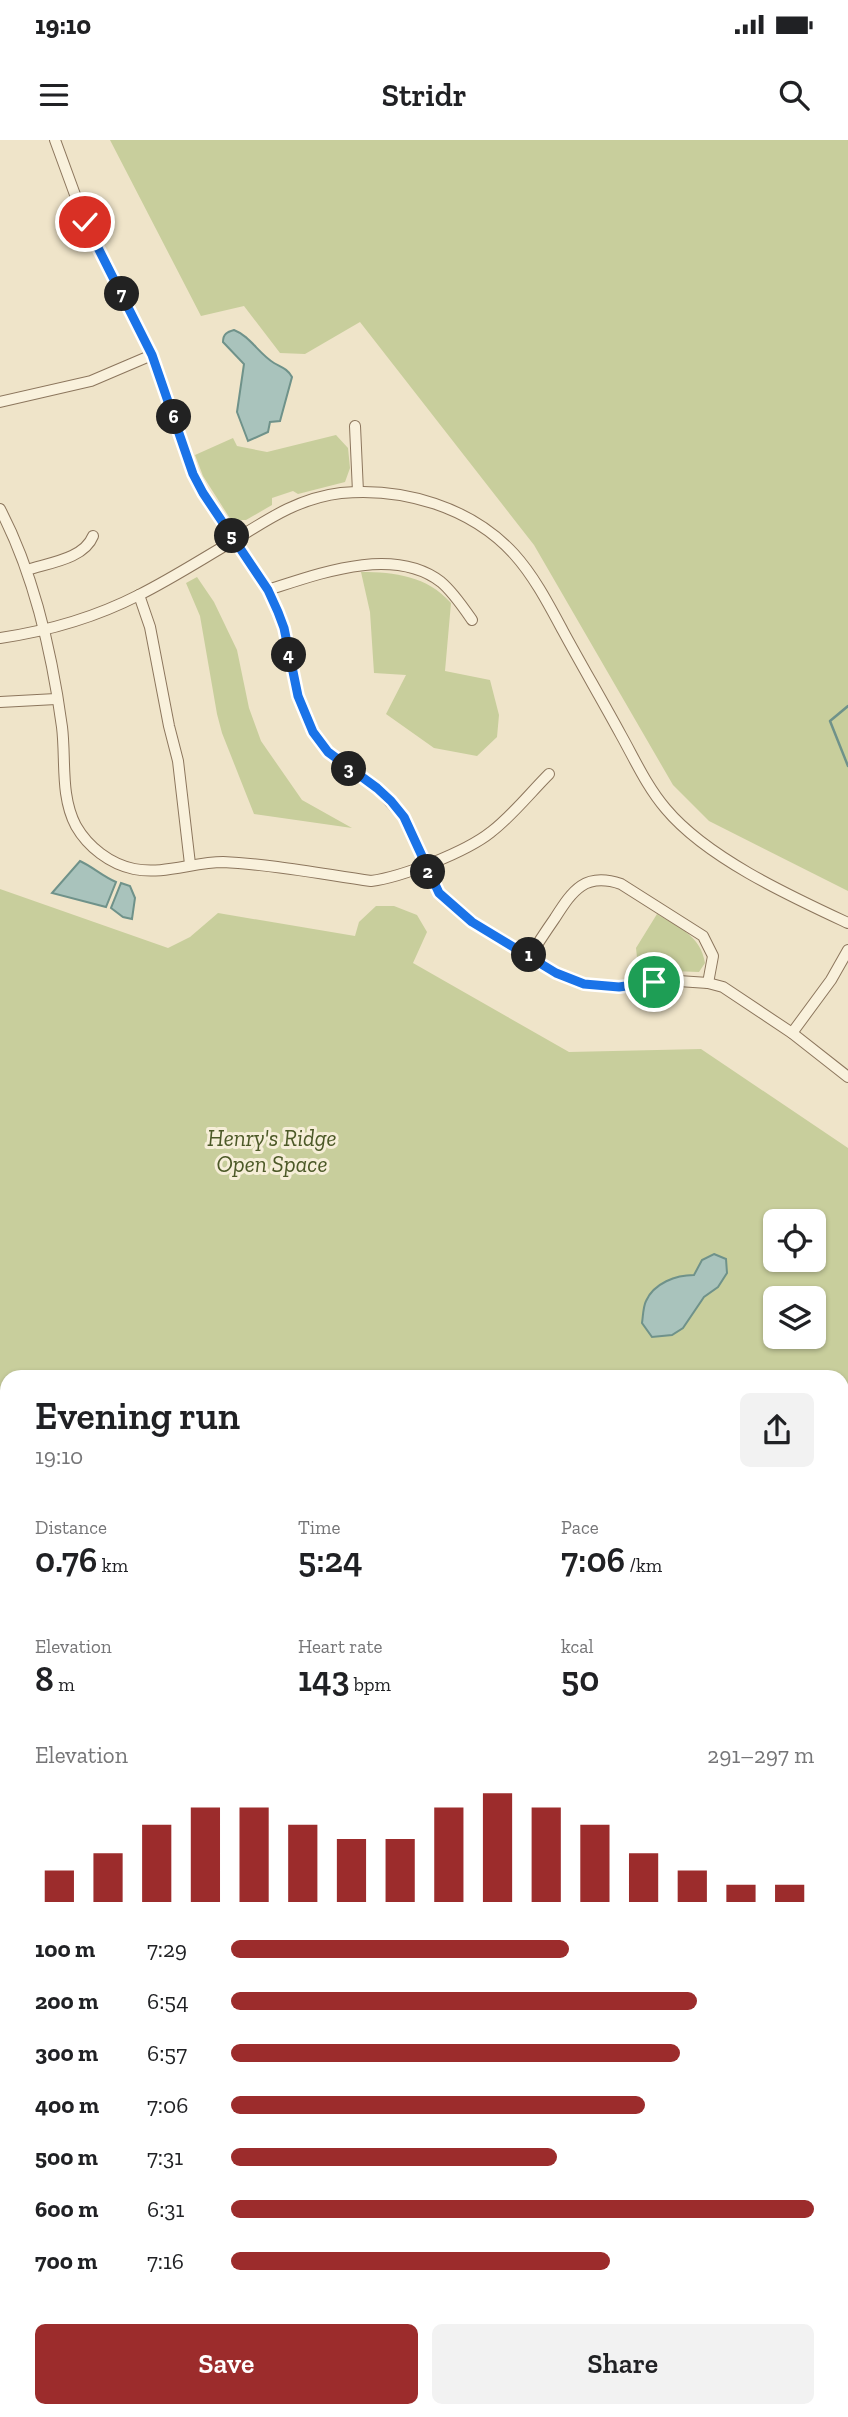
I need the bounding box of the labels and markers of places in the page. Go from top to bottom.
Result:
pin [55,192,115,252]
pin: 7 [104,276,140,312]
pin: 6 [156,400,192,434]
pin: 5 [215,518,250,554]
pin: 4 [272,638,306,672]
pin: 3 [332,752,366,786]
pin: 2 [410,854,446,890]
pin: 1 [512,938,546,972]
pin [624,952,684,1012]

